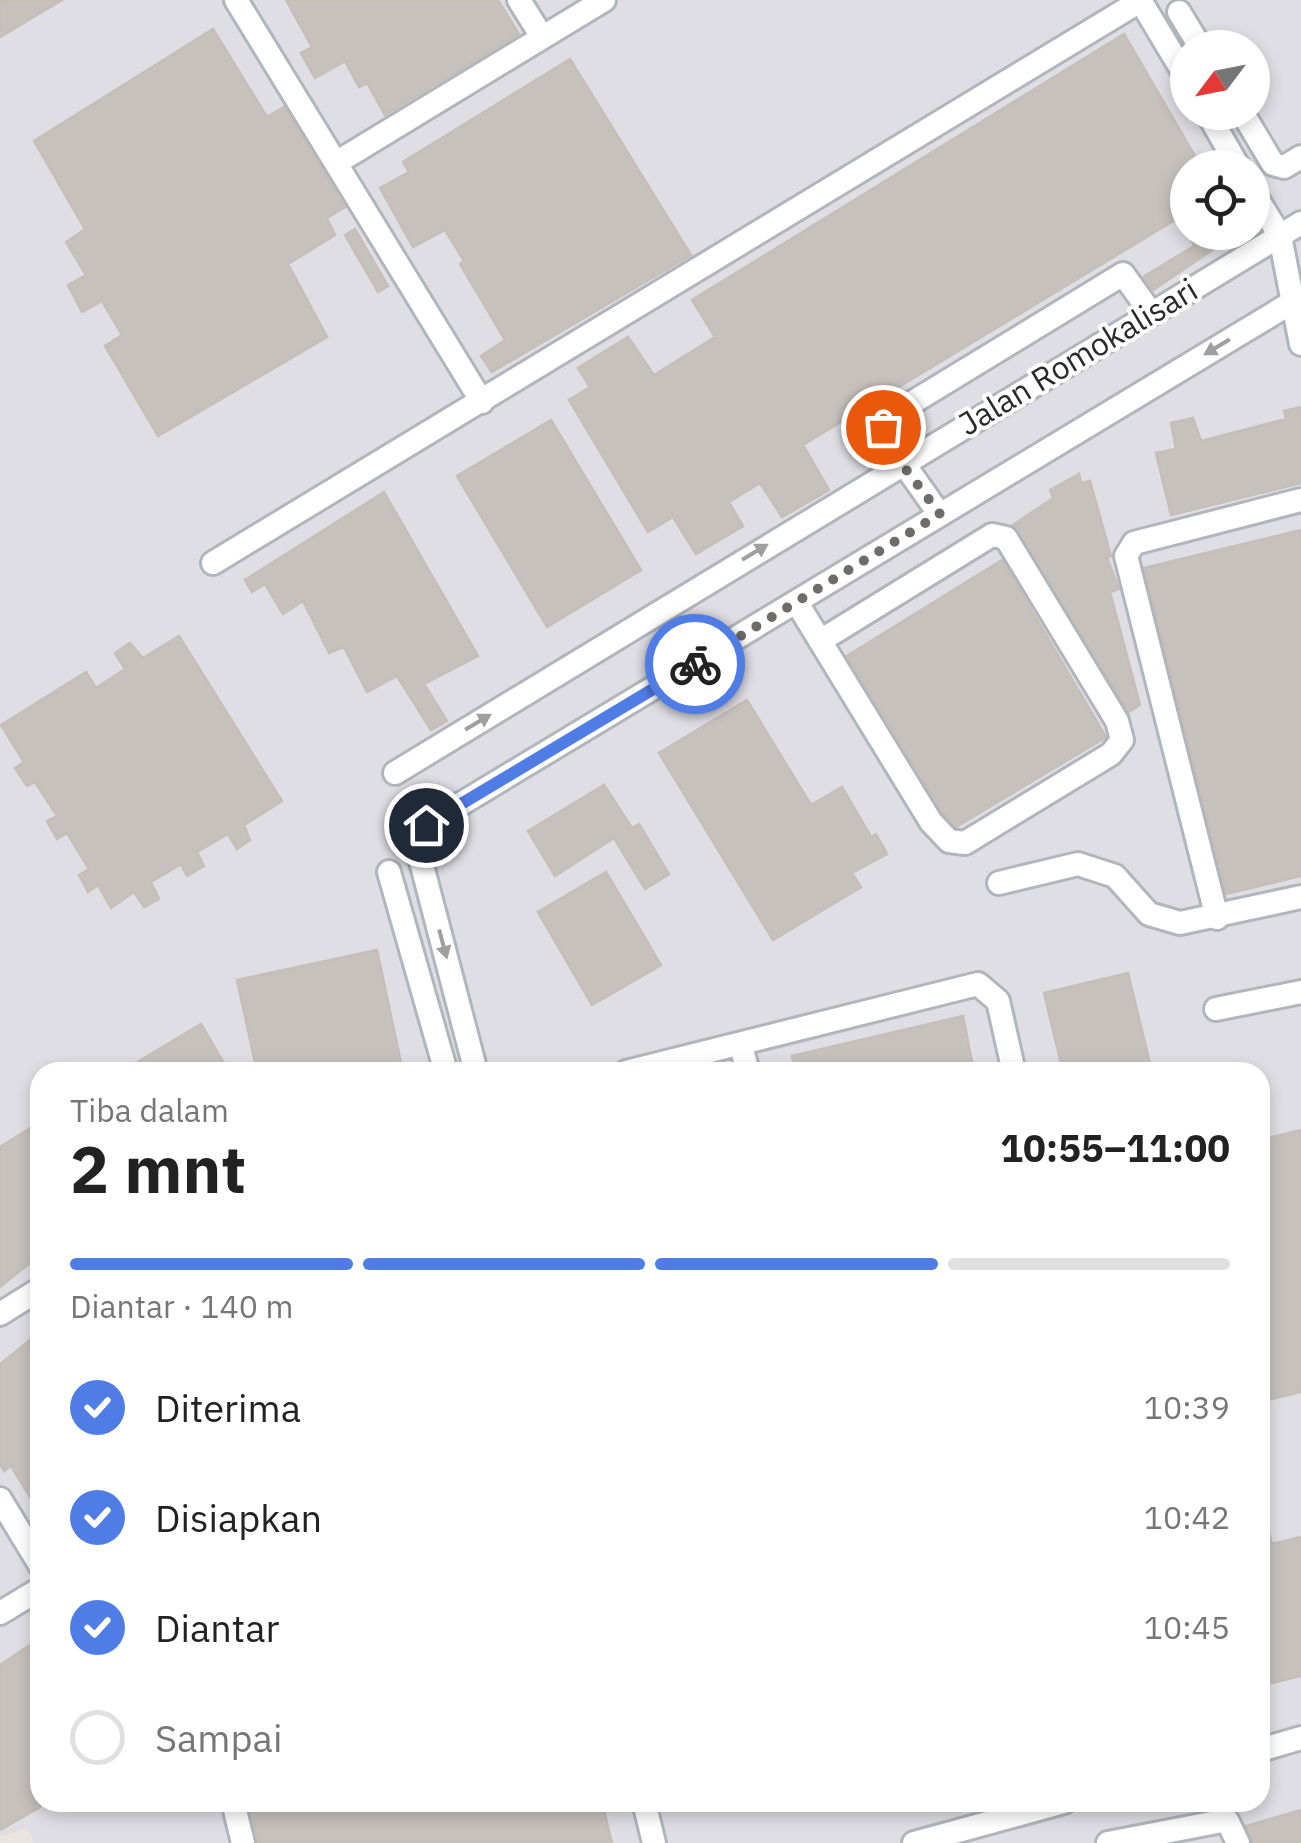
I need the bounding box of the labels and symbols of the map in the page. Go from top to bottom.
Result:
north arrow [1170,30,1270,130]
street label: Jalan Romokalisari [950,268,1205,444]
one-way arrow [1203,338,1231,355]
pin [841,385,926,470]
one-way arrow [741,544,769,561]
courier [645,614,745,714]
one-way arrow [464,714,492,731]
pin [384,783,469,868]
one-way arrow [435,929,451,960]

